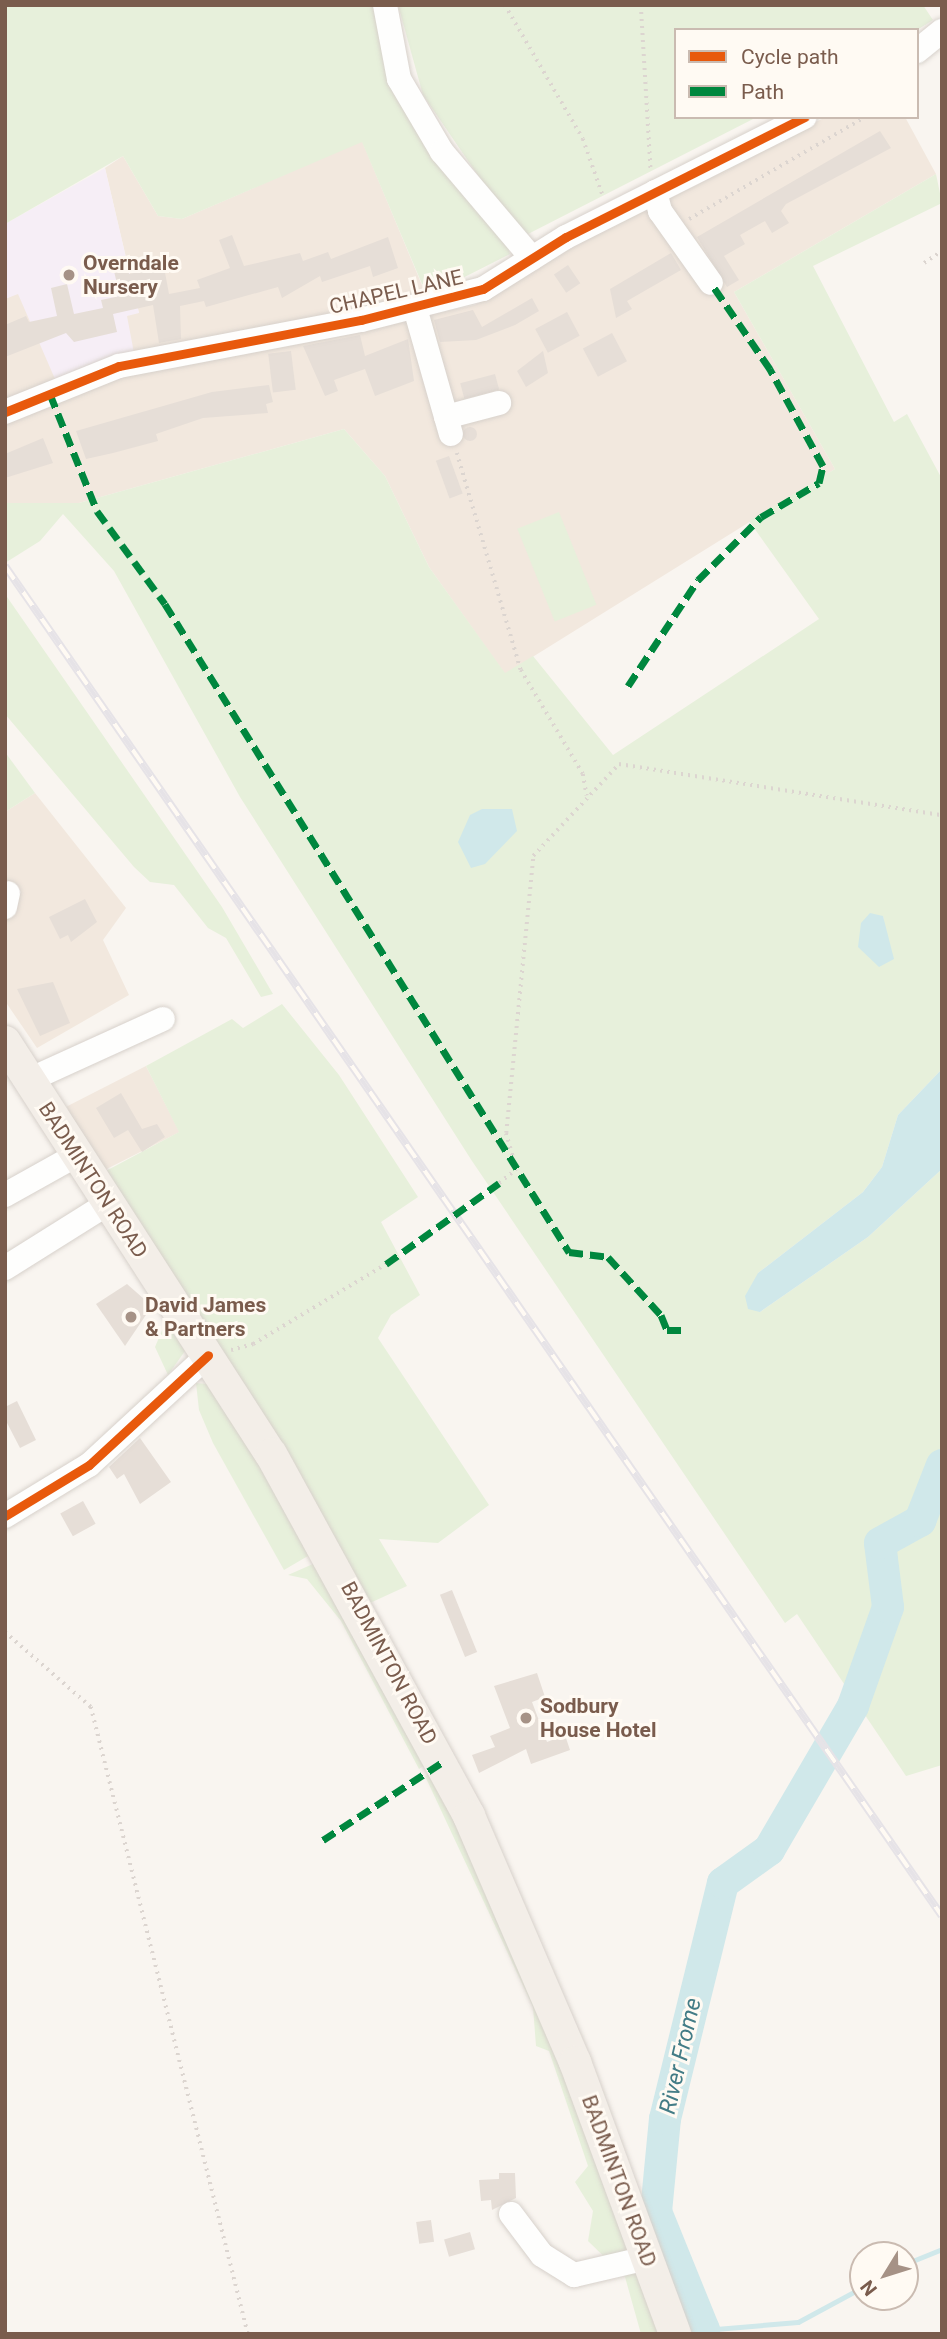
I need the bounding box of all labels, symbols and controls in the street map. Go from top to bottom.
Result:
legend [674,28,919,119]
text: Cycle path [741,45,839,69]
text: Path [741,80,784,104]
place label: Overndale Nursery [83,250,179,300]
street label: CHAPEL LANE [327,264,465,320]
marker: Overndale Nursery [61,267,77,283]
street label: BADMINTON ROAD [33,1097,153,1263]
place label: David James & Partners [145,1292,266,1342]
marker: David James & Partners [123,1309,139,1325]
street label: BADMINTON ROAD [335,1577,443,1749]
place label: Sodbury House Hotel [540,1693,656,1743]
marker: Sodbury House Hotel [518,1710,534,1726]
water label: River Frome [654,1995,708,2117]
street label: BADMINTON ROAD [576,2092,662,2270]
north arrow [849,2241,919,2311]
text: N [855,2276,882,2300]

